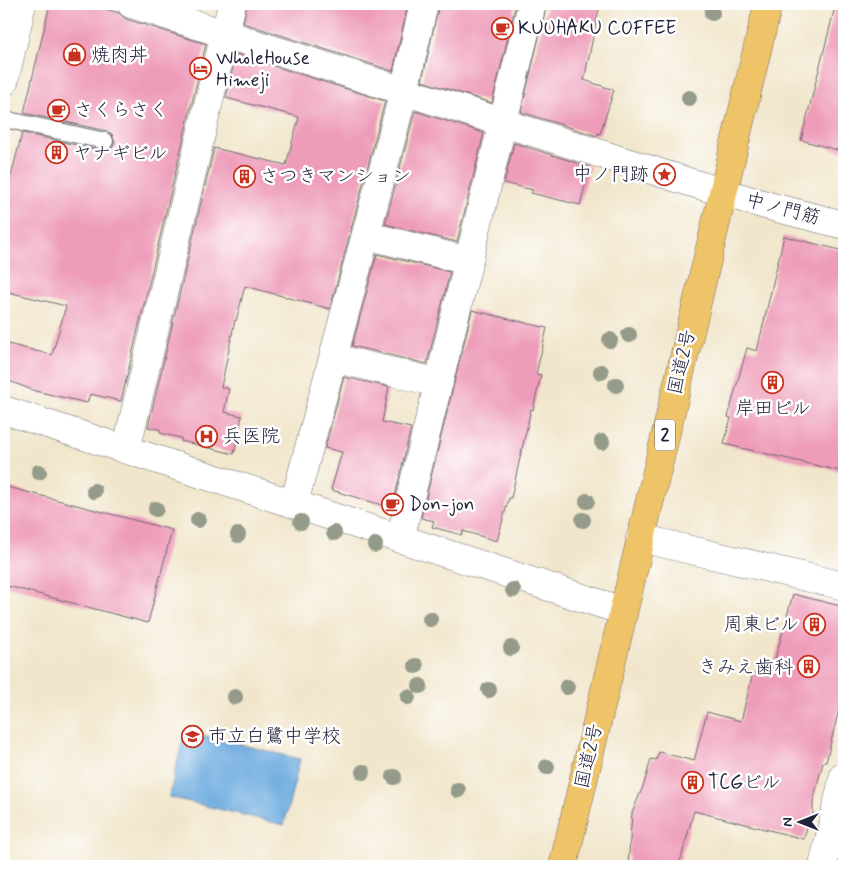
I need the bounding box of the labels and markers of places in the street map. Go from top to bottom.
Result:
cafe icon: KUUHAKU COFFEE [490,16,514,40]
place label: KUUHAKU COFFEE [518,16,676,41]
shop icon: 焼肉丼 [63,43,87,67]
place label: 焼肉丼 [91,43,148,68]
place label: WholeHouse Himeji [216,46,310,94]
hotel icon: WholeHouse Himeji [188,57,212,81]
cafe icon: さくらさく [46,98,70,122]
place label: さくらさく [74,98,168,123]
building icon: ヤナギビル [45,141,69,165]
place label: ヤナギビル [73,141,168,166]
place label: 中ノ門跡 [573,162,649,187]
place icon: 中ノ門跡 [653,162,677,186]
building icon: さつきマンション [232,164,256,188]
place label: さつきマンション [260,164,411,189]
building icon: 岸田ビル [761,370,785,394]
place label: 岸田ビル [735,396,811,421]
hospital icon: 兵医院 [195,424,219,448]
place label: 兵医院 [223,424,280,449]
cafe icon: Don-jon [381,492,405,516]
place label: Don-jon [409,492,474,517]
place label: 周東ビル [723,612,799,637]
building icon: 周東ビル [803,612,827,636]
place label: きみえ歯科 [698,655,793,680]
building icon: きみえ歯科 [797,655,821,679]
school or university icon: 市立白鷺中学校 [180,724,204,748]
place label: 市立白鷺中学校 [208,724,341,749]
building icon: TCGビル [680,770,704,794]
place label: TCGビル [708,770,781,795]

